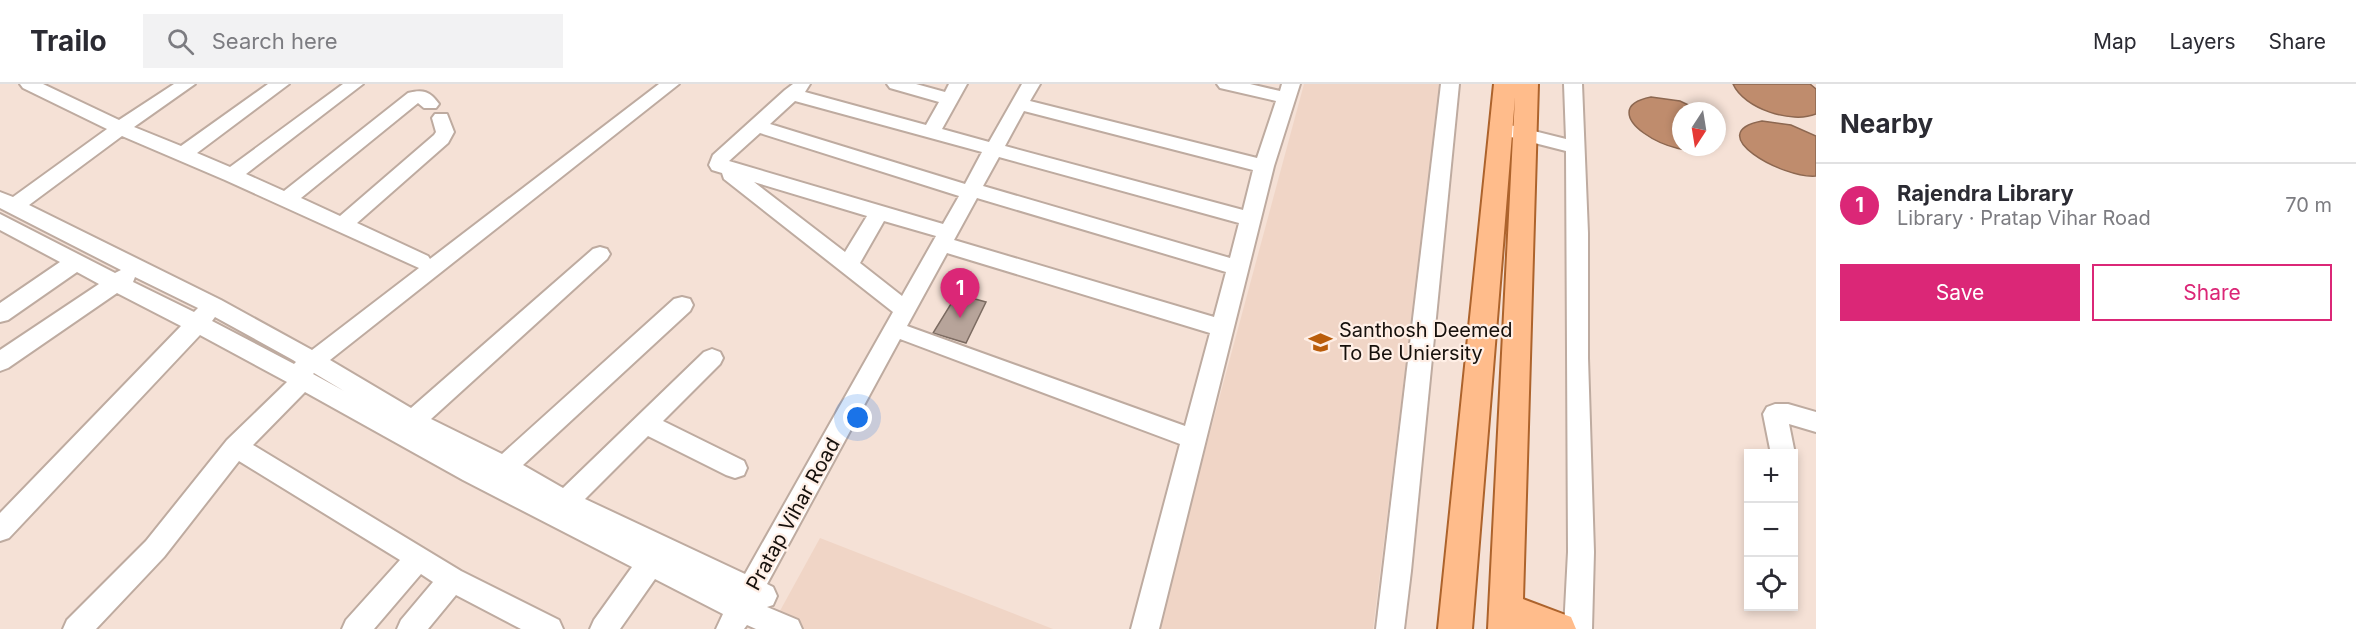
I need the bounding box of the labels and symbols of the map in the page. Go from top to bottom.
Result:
north arrow [1672,102,1726,156]
pin: 1 [940,268,980,318]
place label: Santhosh Deemed To Be Uniersity [1339,318,1512,365]
school or university icon: Santhosh Deemed To Be Uniersity [1308,329,1334,355]
your location [843,403,872,432]
street label: Pratap Vihar Road [741,434,845,594]

